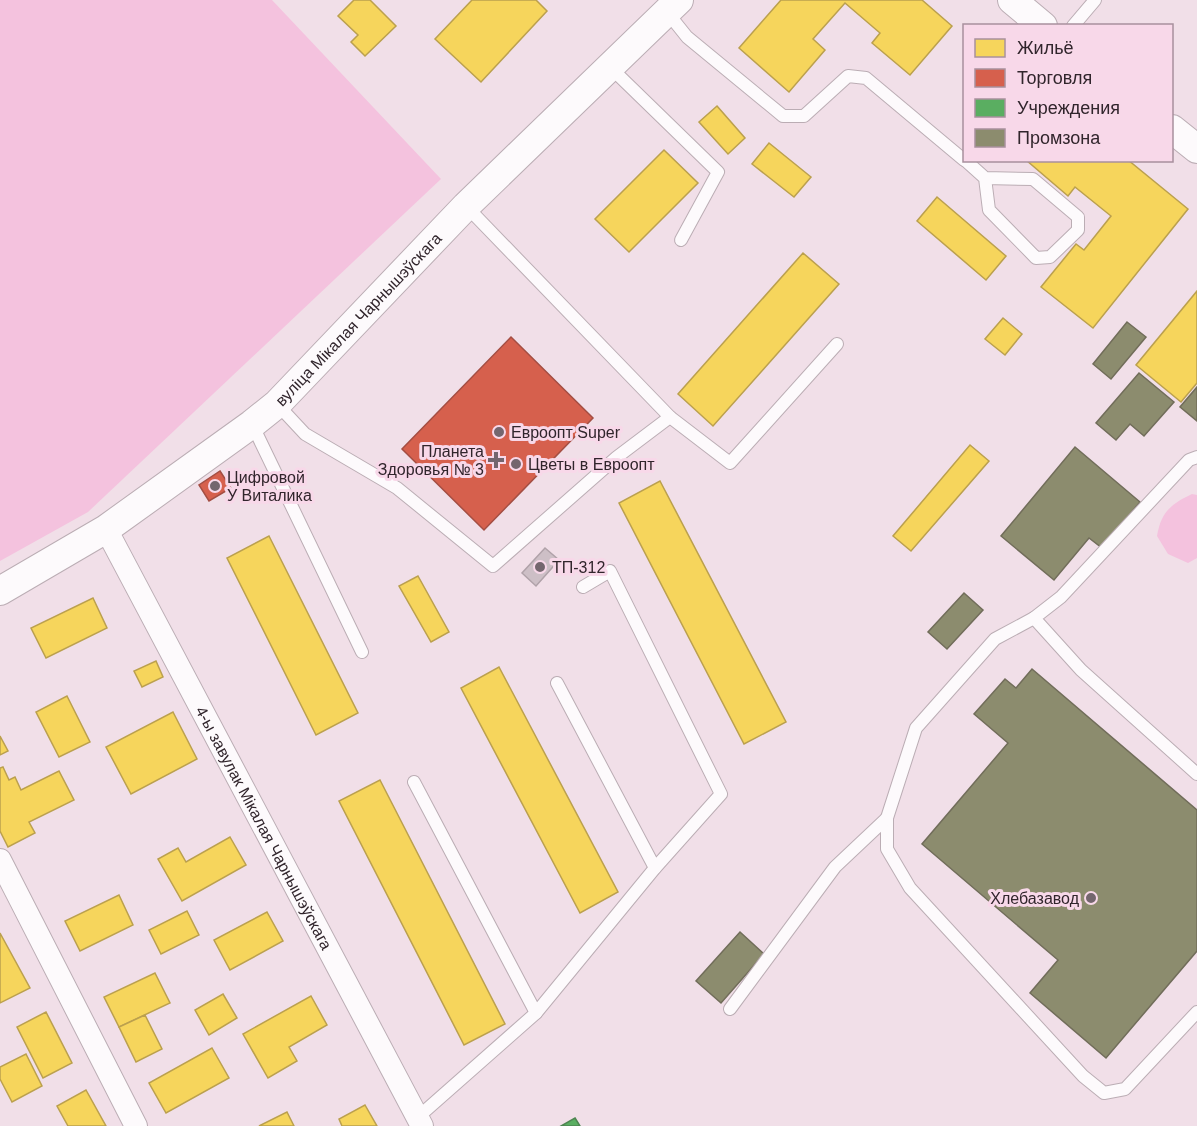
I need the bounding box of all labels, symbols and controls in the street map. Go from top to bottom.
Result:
legend [963,24,1173,162]
text: Жильё [1017,38,1074,58]
text: Торговля [1017,68,1092,88]
text: Учреждения [1017,98,1120,118]
text: Промзона [1017,128,1101,148]
street label: вуліца Мікалая Чарнышэўскага [272,229,444,409]
place label: Евроопт Super [511,424,621,441]
marker: Евроопт Super [492,425,506,439]
place label: Планета Здоровья № 3 [378,443,484,478]
marker: Планета Здоровья № 3 [489,453,503,467]
place label: Цветы в Евроопт [528,456,655,473]
marker: Цветы в Евроопт [509,457,523,471]
place label: Цифровой У Виталика [227,469,312,504]
marker: Цифровой У Виталика [208,479,222,493]
place label: ТП-312 [552,559,605,576]
marker: ТП-312 [533,560,547,574]
street label: 4-ы завулак Мікалая Чарнышэўскага [193,703,336,952]
place label: Хлебазавод [990,890,1080,907]
marker: Хлебазавод [1084,891,1098,905]

